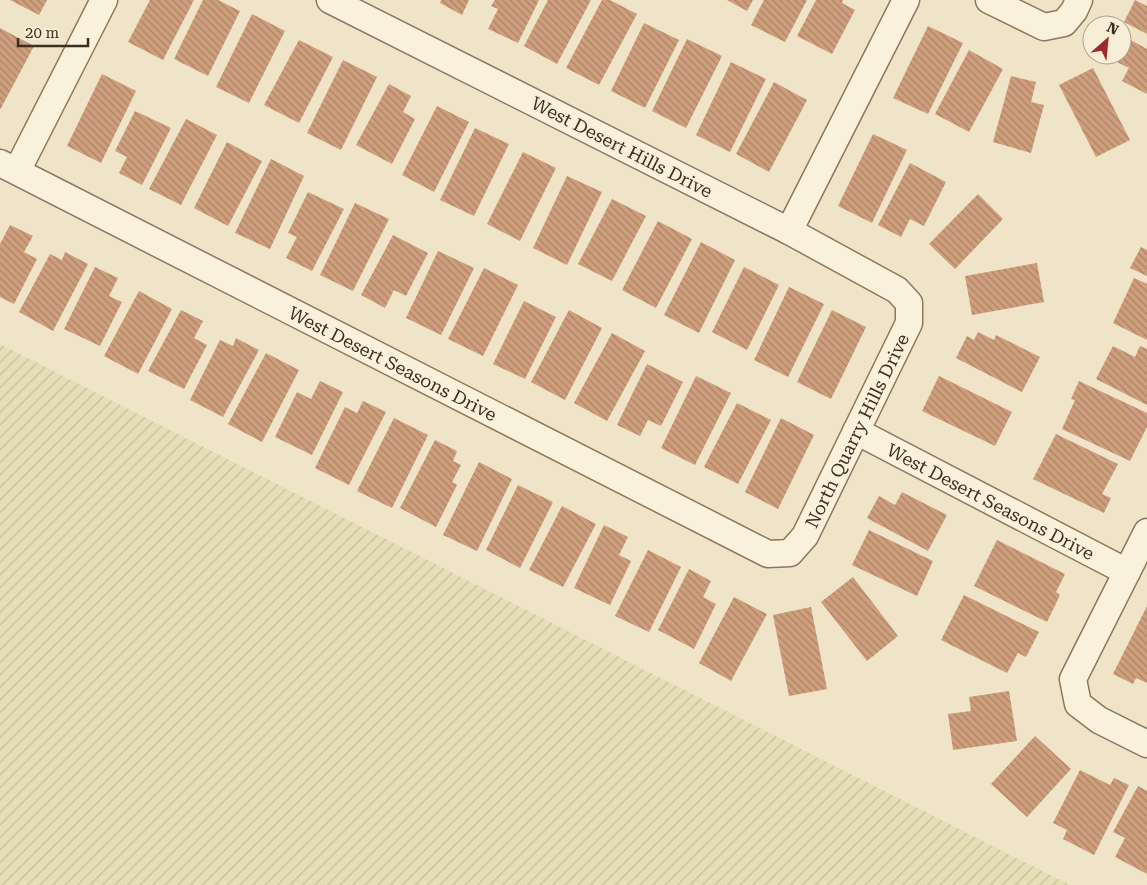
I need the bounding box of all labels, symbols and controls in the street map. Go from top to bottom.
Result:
scale bar [18,15,88,47]
north arrow [1082,15,1132,65]
text: N [1104,19,1122,38]
text: 20 m [25,24,60,42]
street label: West Desert Hills Drive [528,92,716,202]
street label: West Desert Seasons Drive [285,301,501,425]
street label: North Quarry Hills Drive [800,330,913,531]
street label: West Desert Seasons Drive [884,439,1098,564]

